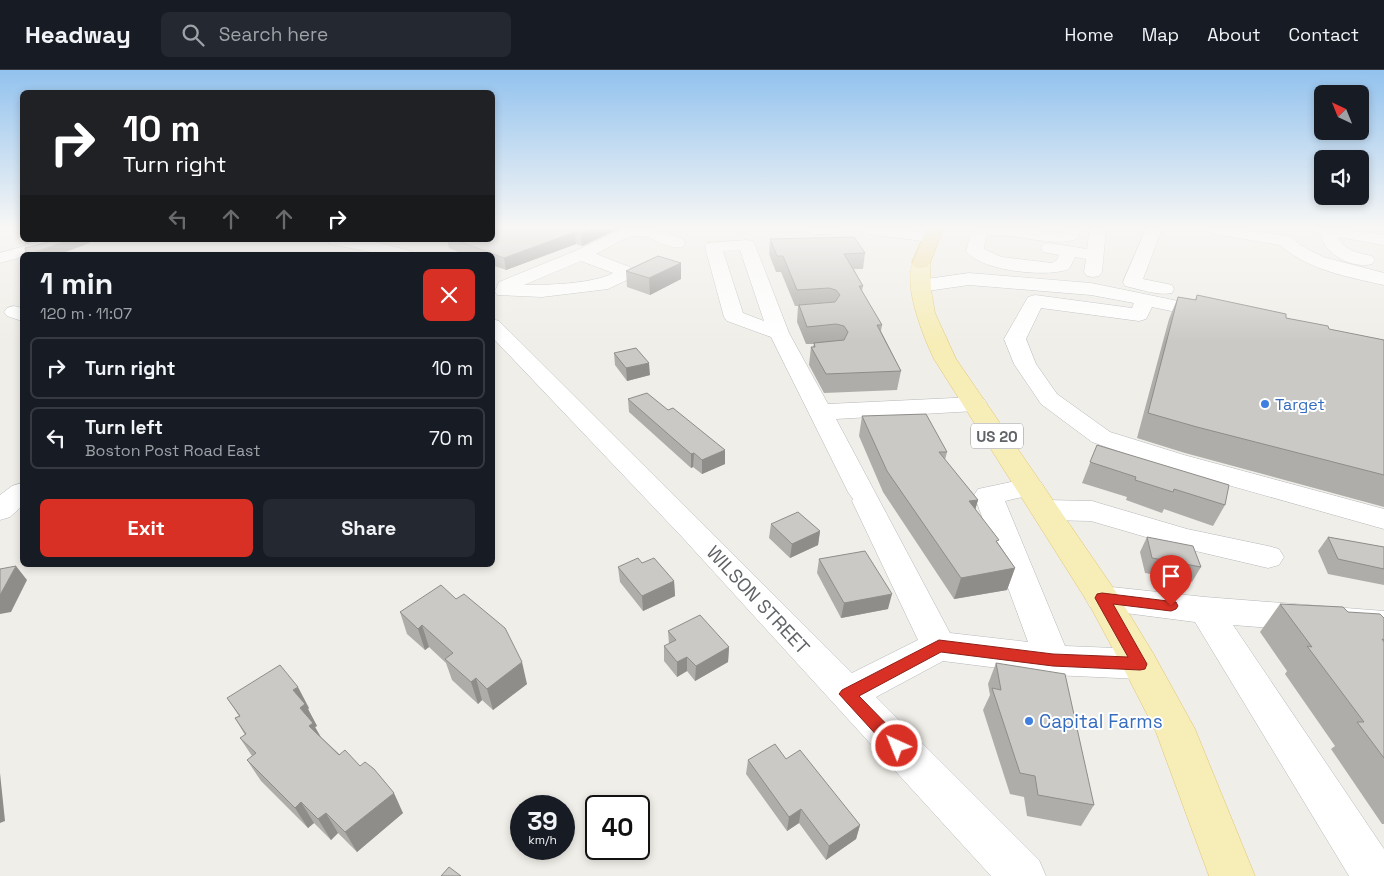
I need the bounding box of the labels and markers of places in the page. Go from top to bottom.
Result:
place label: Target [1275,394,1325,415]
marker: Target [1259,398,1271,410]
pin [1150,555,1192,606]
place label: Capital Farms [1039,709,1163,734]
marker: Capital Farms [1023,715,1035,727]

